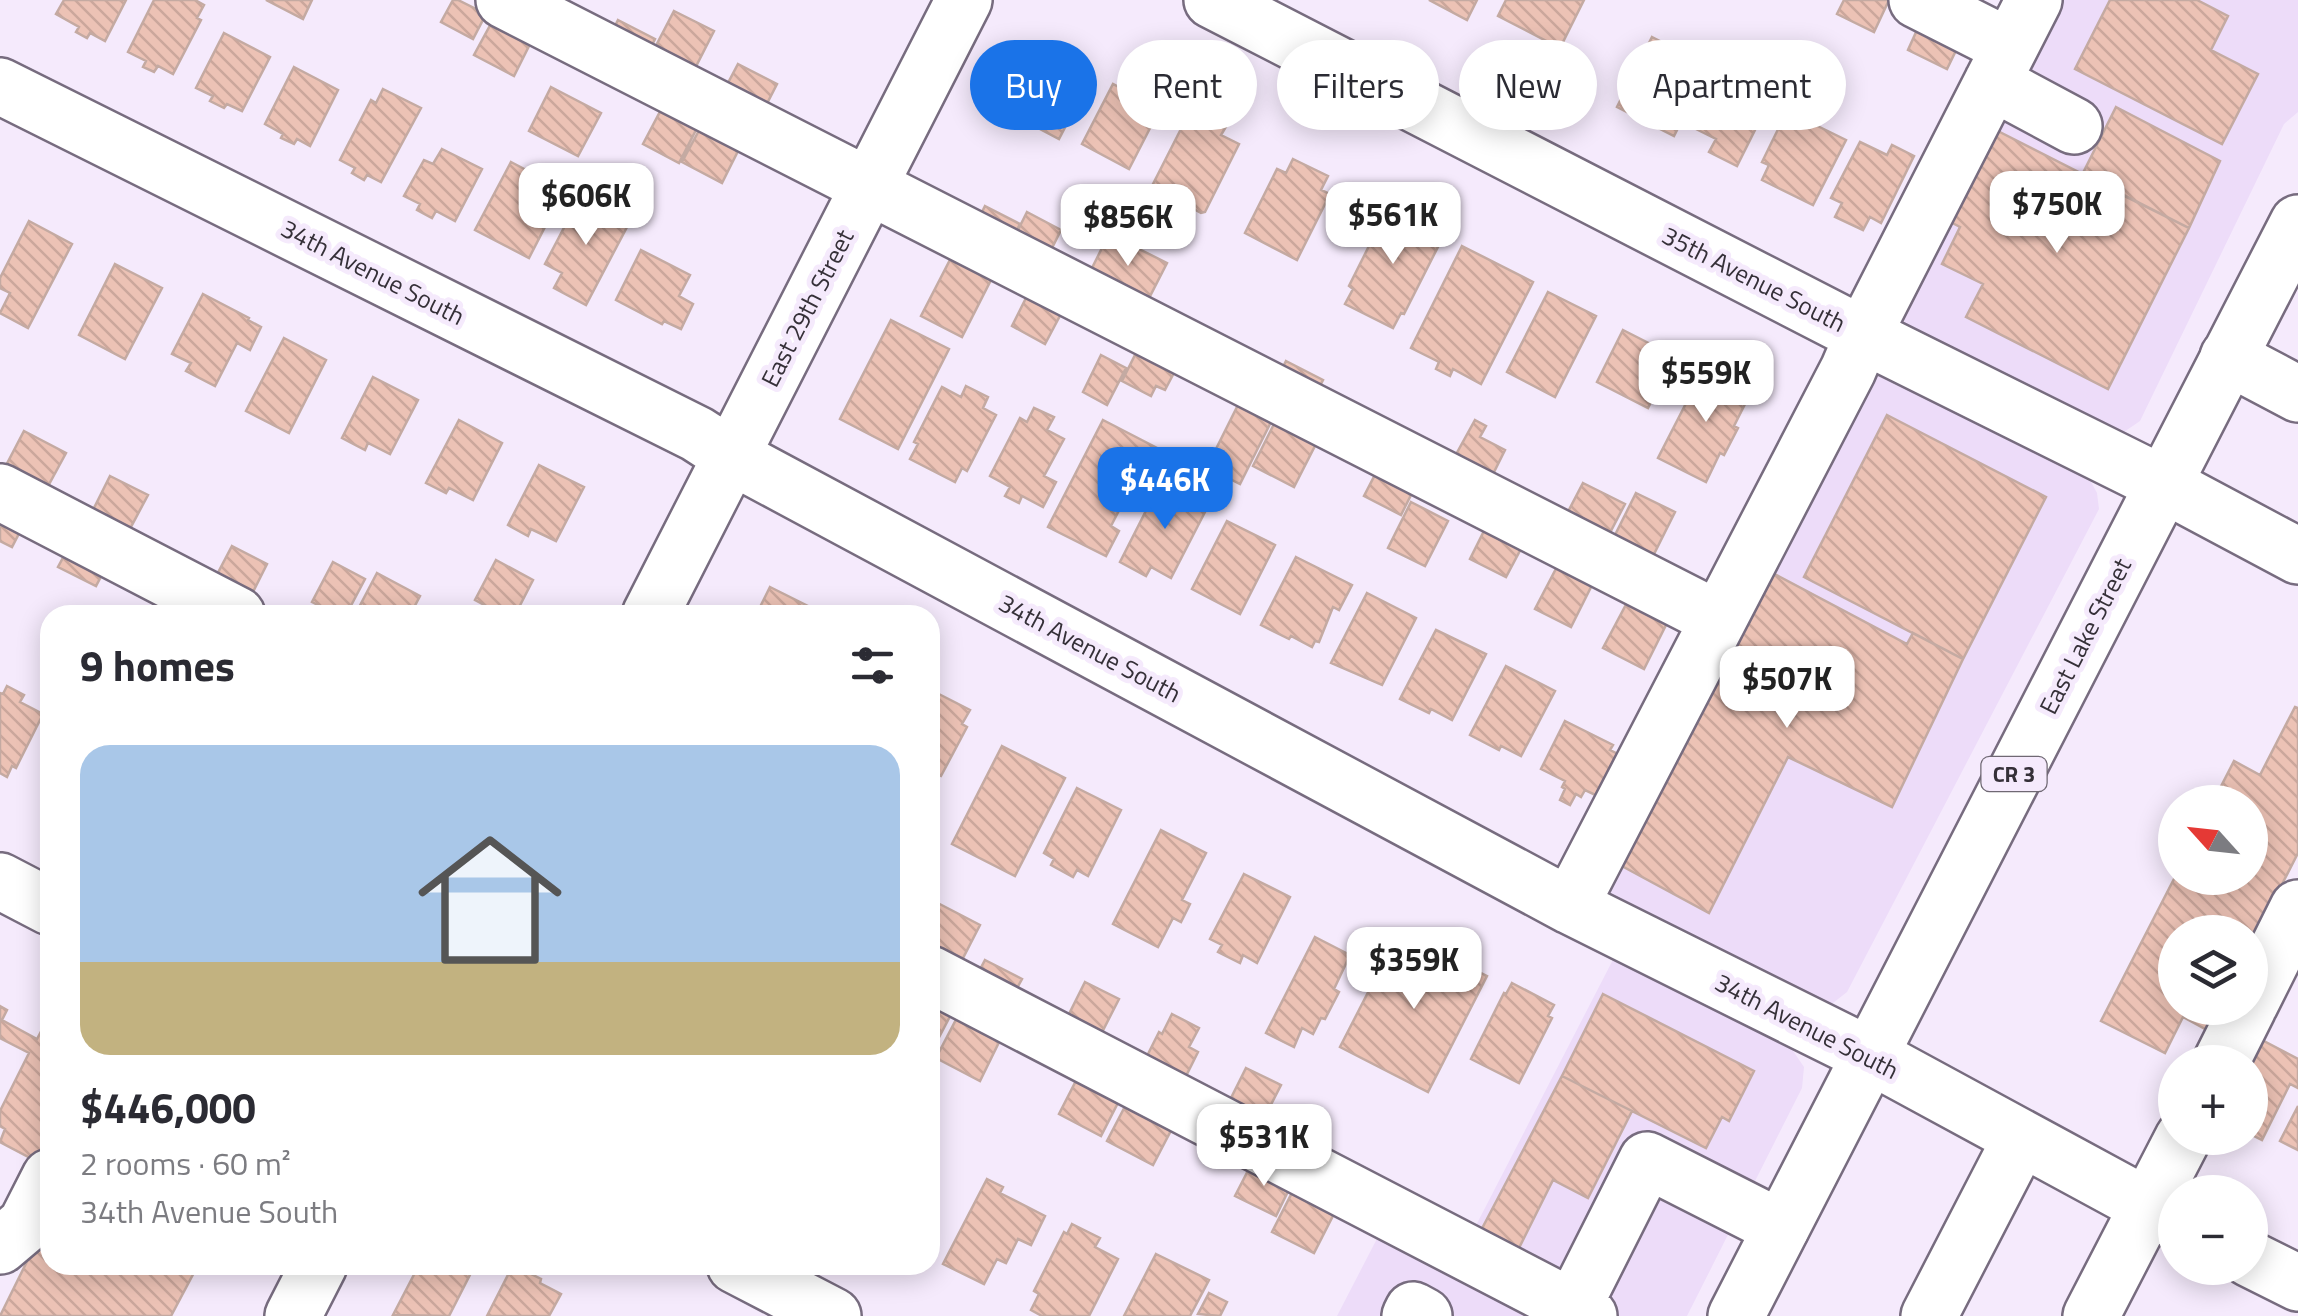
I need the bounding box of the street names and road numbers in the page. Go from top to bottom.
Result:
street label: 34th Avenue South [275,209,471,335]
street label: 35th Avenue South [1656,216,1852,342]
street label: East 29th Street [751,222,863,393]
street label: East Lake Street [2029,551,2141,721]
street label: 34th Avenue South [992,584,1188,712]
road number: CR 3 [1982,757,2046,791]
street label: 34th Avenue South [1709,963,1905,1089]

